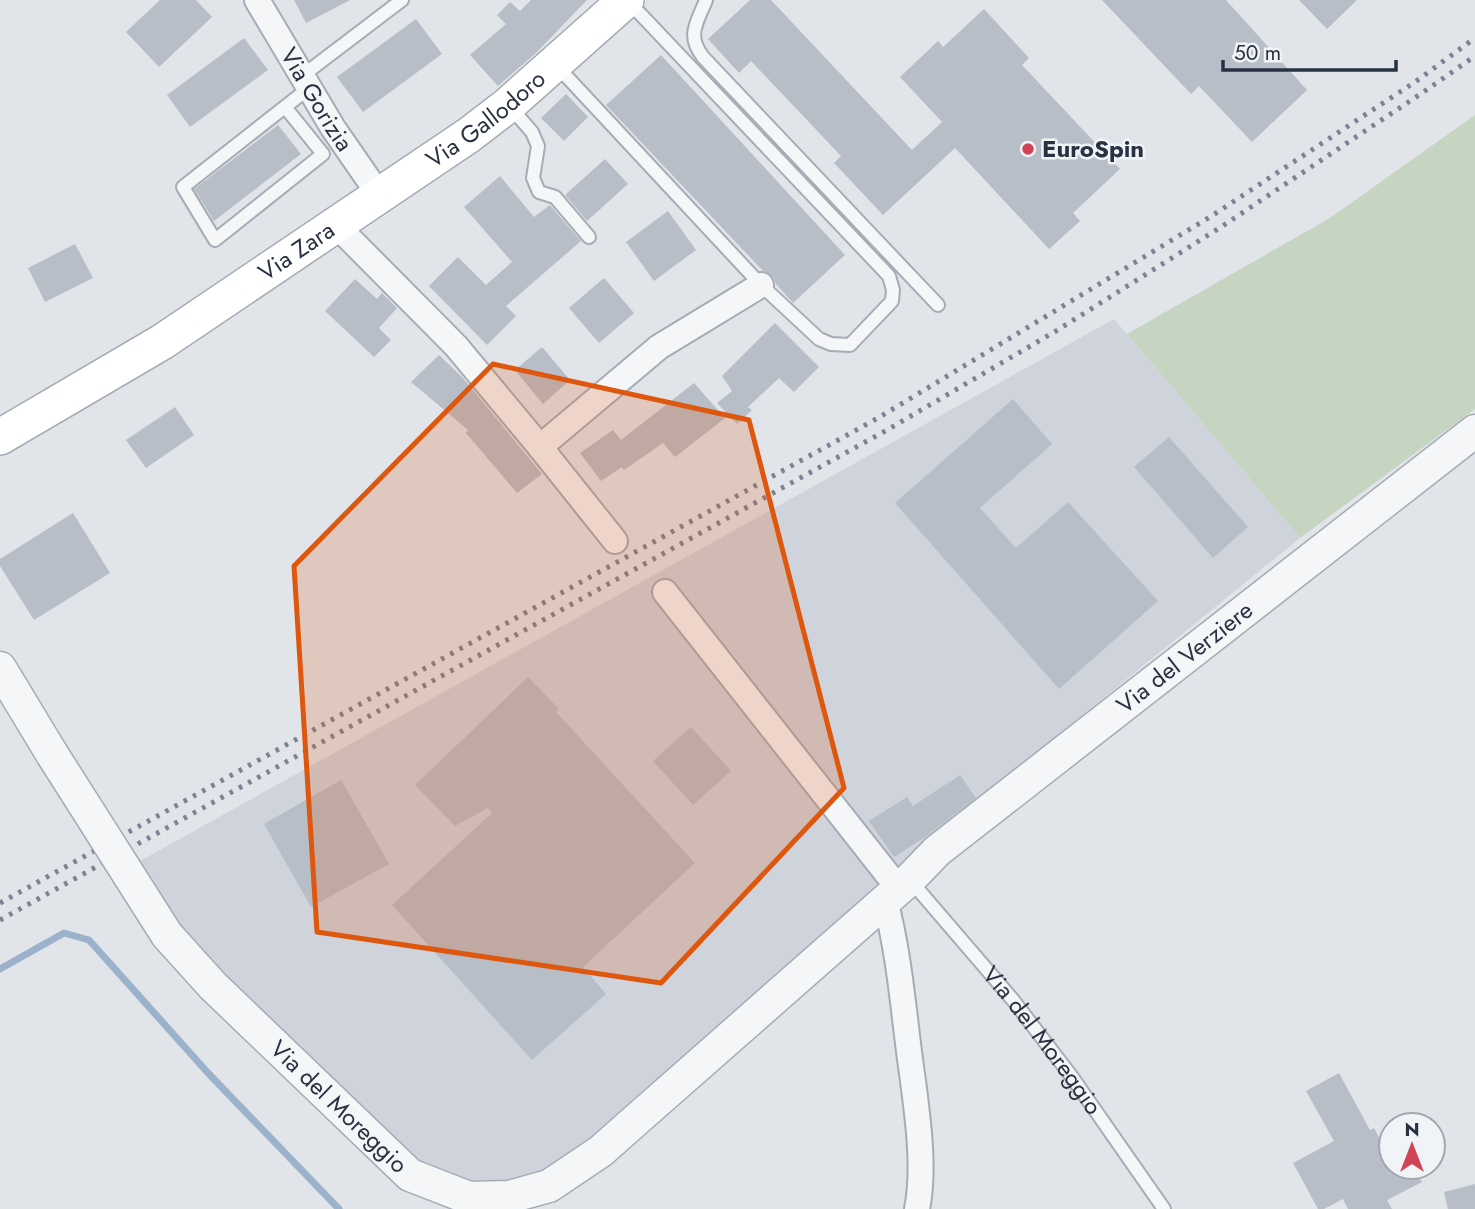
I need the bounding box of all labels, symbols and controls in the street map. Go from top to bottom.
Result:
scale bar [1223,28,1396,72]
text: 50 m [1234,38,1281,68]
street label: Via Gorizia [272,41,362,158]
street label: Via Gallodoro [419,62,553,176]
place label: EuroSpin [1042,131,1144,166]
marker: EuroSpin [1020,141,1036,157]
street label: Via Zara [251,213,341,289]
street label: Via del Verziere [1109,593,1260,722]
street label: Via del Moreggio [974,958,1111,1122]
street label: Via del Moreggio [262,1032,416,1181]
north arrow [1377,1111,1447,1181]
text: N [1404,1116,1420,1143]

